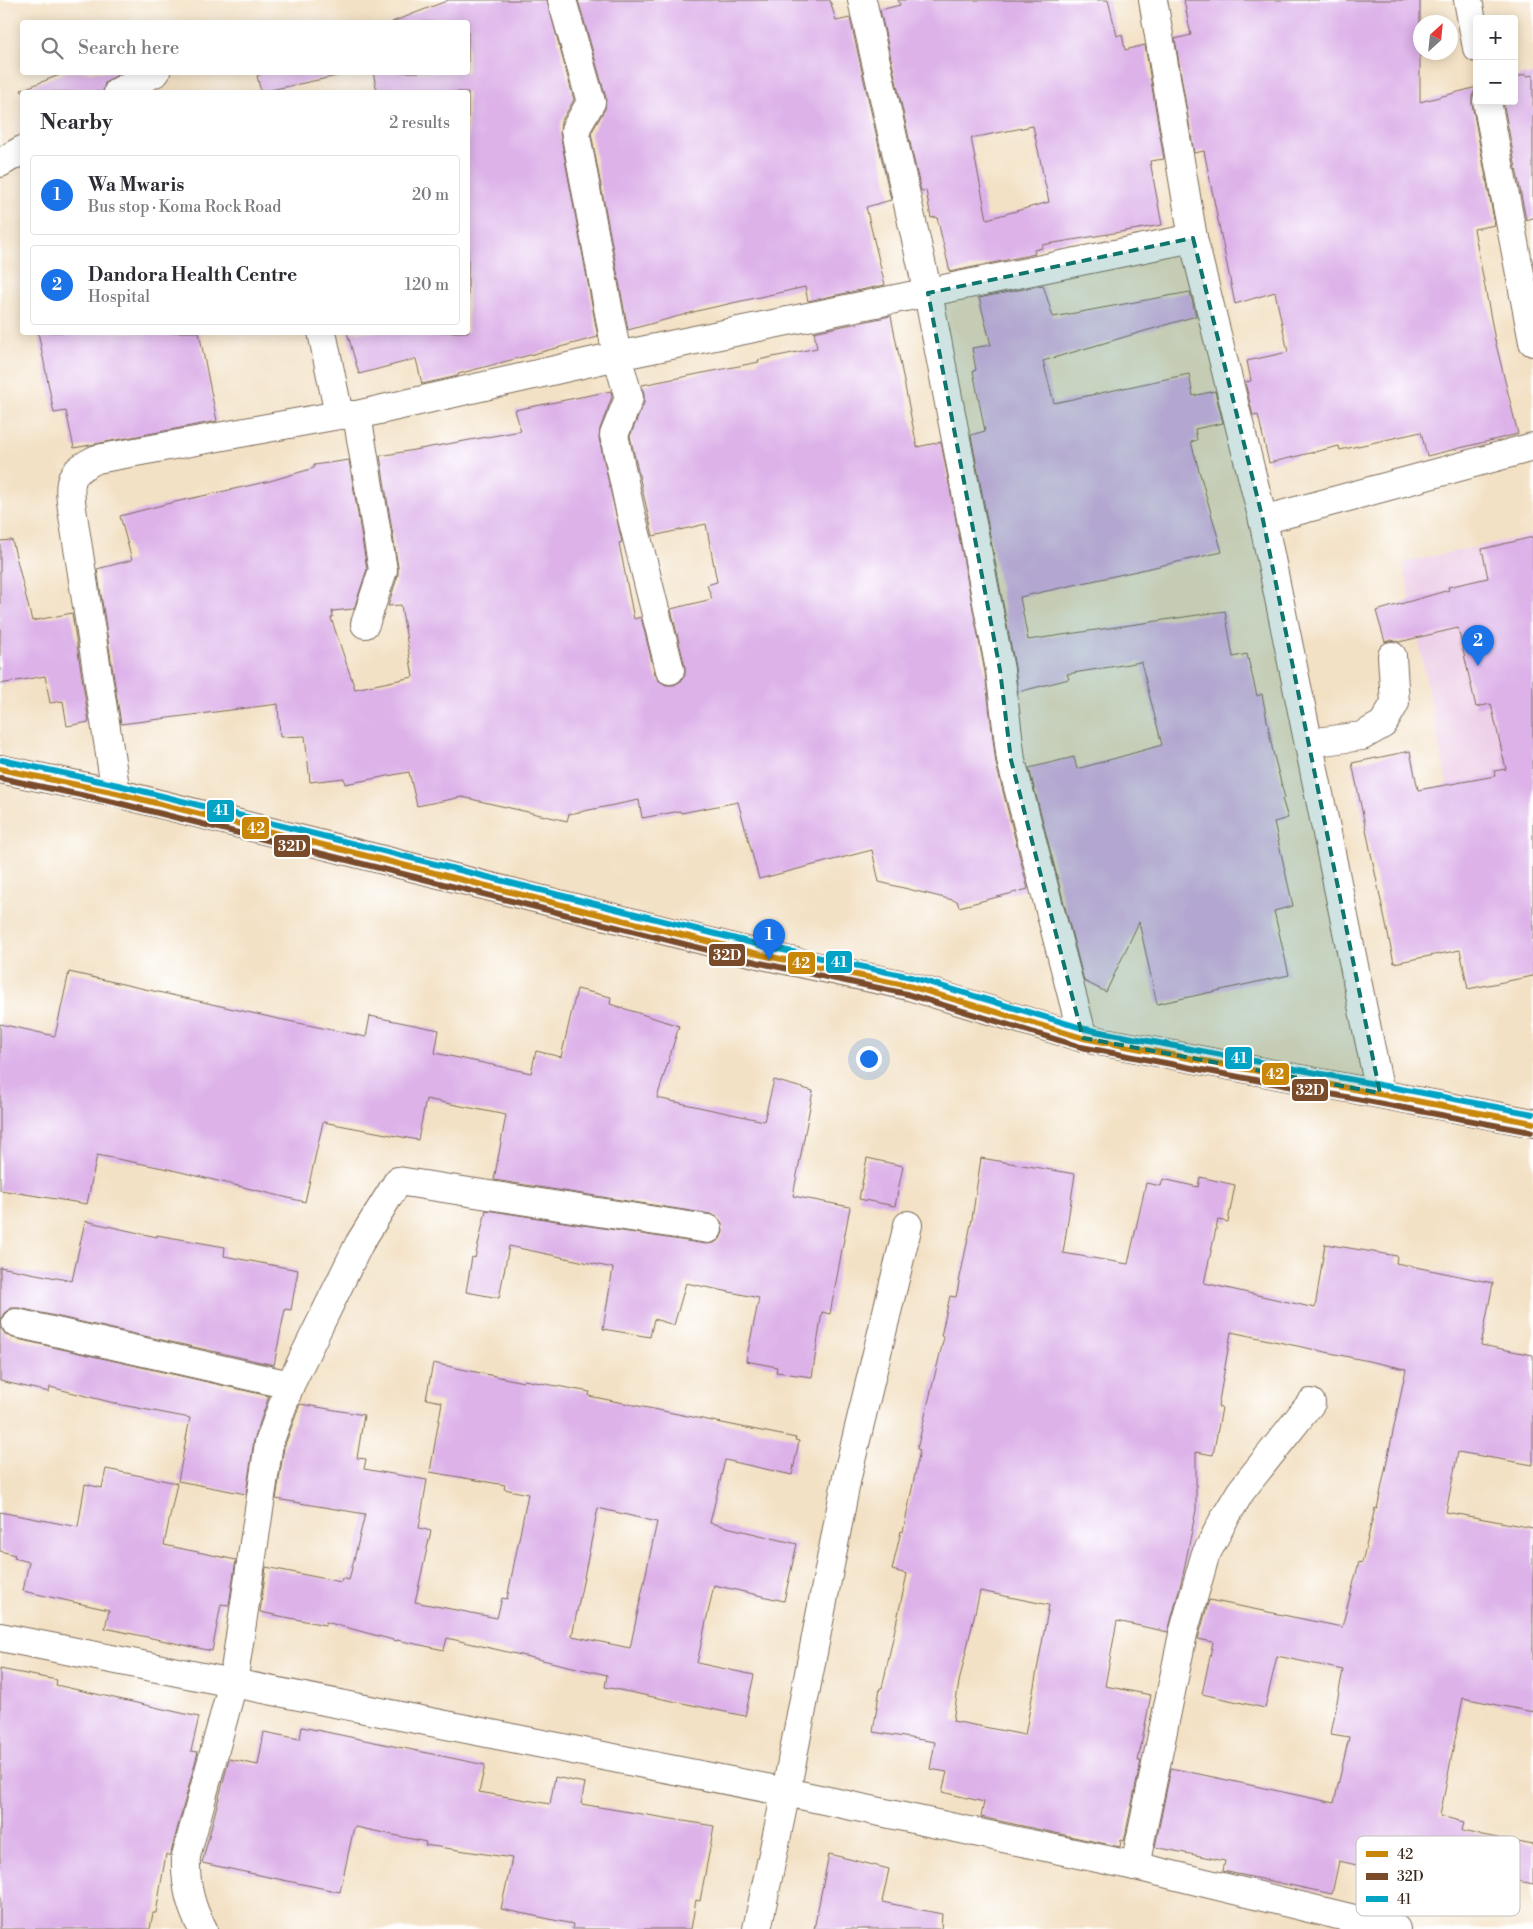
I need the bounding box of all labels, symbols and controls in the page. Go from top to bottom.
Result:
north arrow [1413,15,1458,60]
map controls [1473,15,1518,105]
button: + [1473,15,1518,60]
search box [20,20,470,75]
icon: search [38,34,66,62]
text: Search here [78,36,179,60]
button: − [1473,60,1518,105]
text: Nearby [40,110,113,136]
text: 2 results [389,113,450,133]
text: Wa Mwaris [88,173,184,197]
text: 1 [53,185,61,205]
text: 20 m [412,185,449,205]
text: Bus stop · Koma Rock Road [88,197,281,217]
text: Dandora Health Centre [88,263,297,287]
text: 2 [52,275,62,295]
text: 120 m [405,275,449,295]
text: Hospital [88,287,150,307]
pin: 2 [1462,625,1494,666]
line badge: 41 [206,799,235,823]
text: 41 [213,802,229,820]
line badge: 42 [241,816,270,840]
text: 42 [247,820,265,838]
line badge: 32D [273,834,311,858]
text: 32D [278,838,306,856]
pin: 1 [753,919,785,960]
line badge: 32D [708,943,746,967]
text: 32D [713,947,741,965]
line badge: 41 [825,950,853,974]
line badge: 42 [787,951,816,975]
text: 41 [831,954,847,972]
text: 42 [792,955,810,973]
your location [856,1046,882,1072]
line badge: 41 [1224,1046,1253,1070]
text: 41 [1231,1050,1247,1068]
line badge: 42 [1261,1062,1290,1086]
text: 42 [1266,1066,1284,1084]
line badge: 32D [1291,1078,1329,1102]
text: 32D [1296,1082,1324,1100]
legend [1356,1836,1520,1916]
text: 42 [1397,1846,1413,1864]
text: 32D [1397,1868,1424,1886]
text: 41 [1397,1891,1411,1909]

